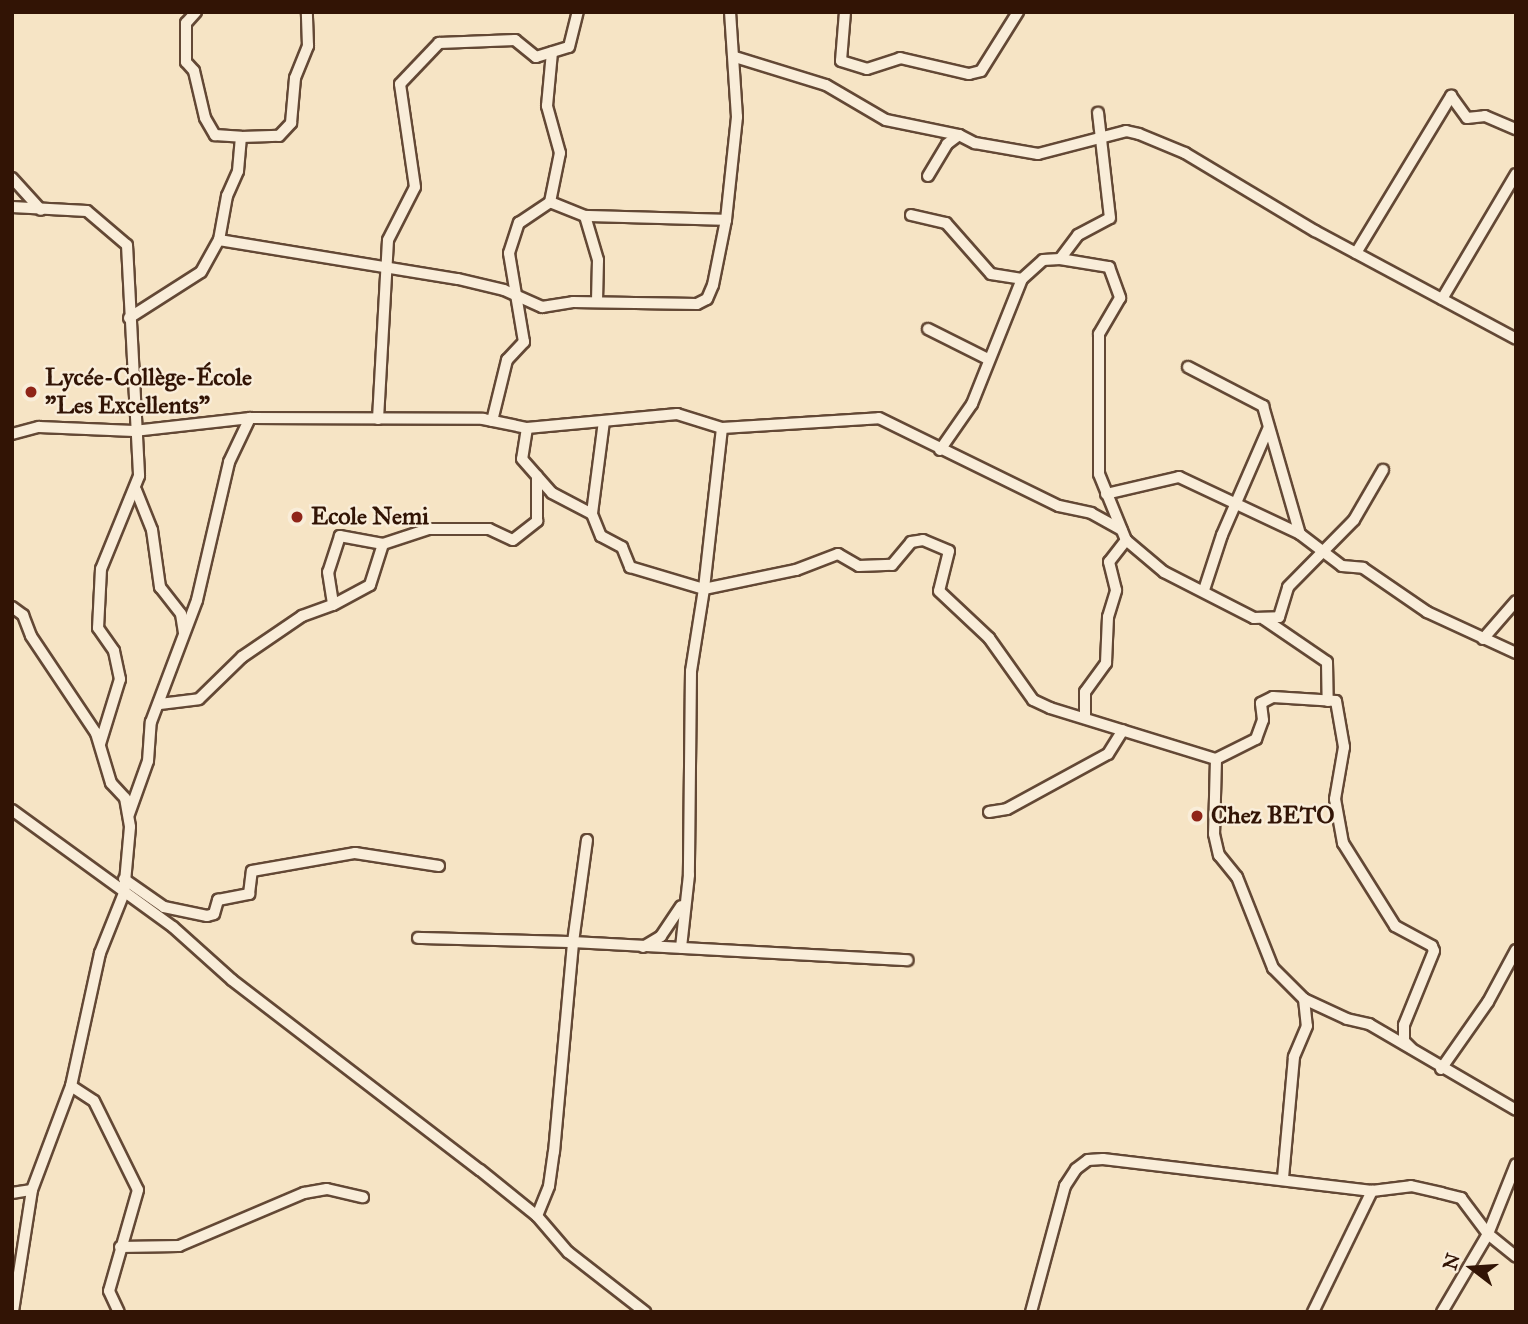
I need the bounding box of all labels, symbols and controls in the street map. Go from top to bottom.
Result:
place label: Lycée-Collège-École "Les Excellents" [45,364,252,420]
marker: Lycée-Collège-École "Les Excellents" [23,384,39,400]
place label: Ecole Nemi [311,503,429,531]
marker: Ecole Nemi [289,509,305,525]
place label: Chez BETO [1211,802,1335,830]
marker: Chez BETO [1189,808,1205,824]
north arrow [1437,1233,1507,1303]
text: N [1438,1251,1465,1273]

